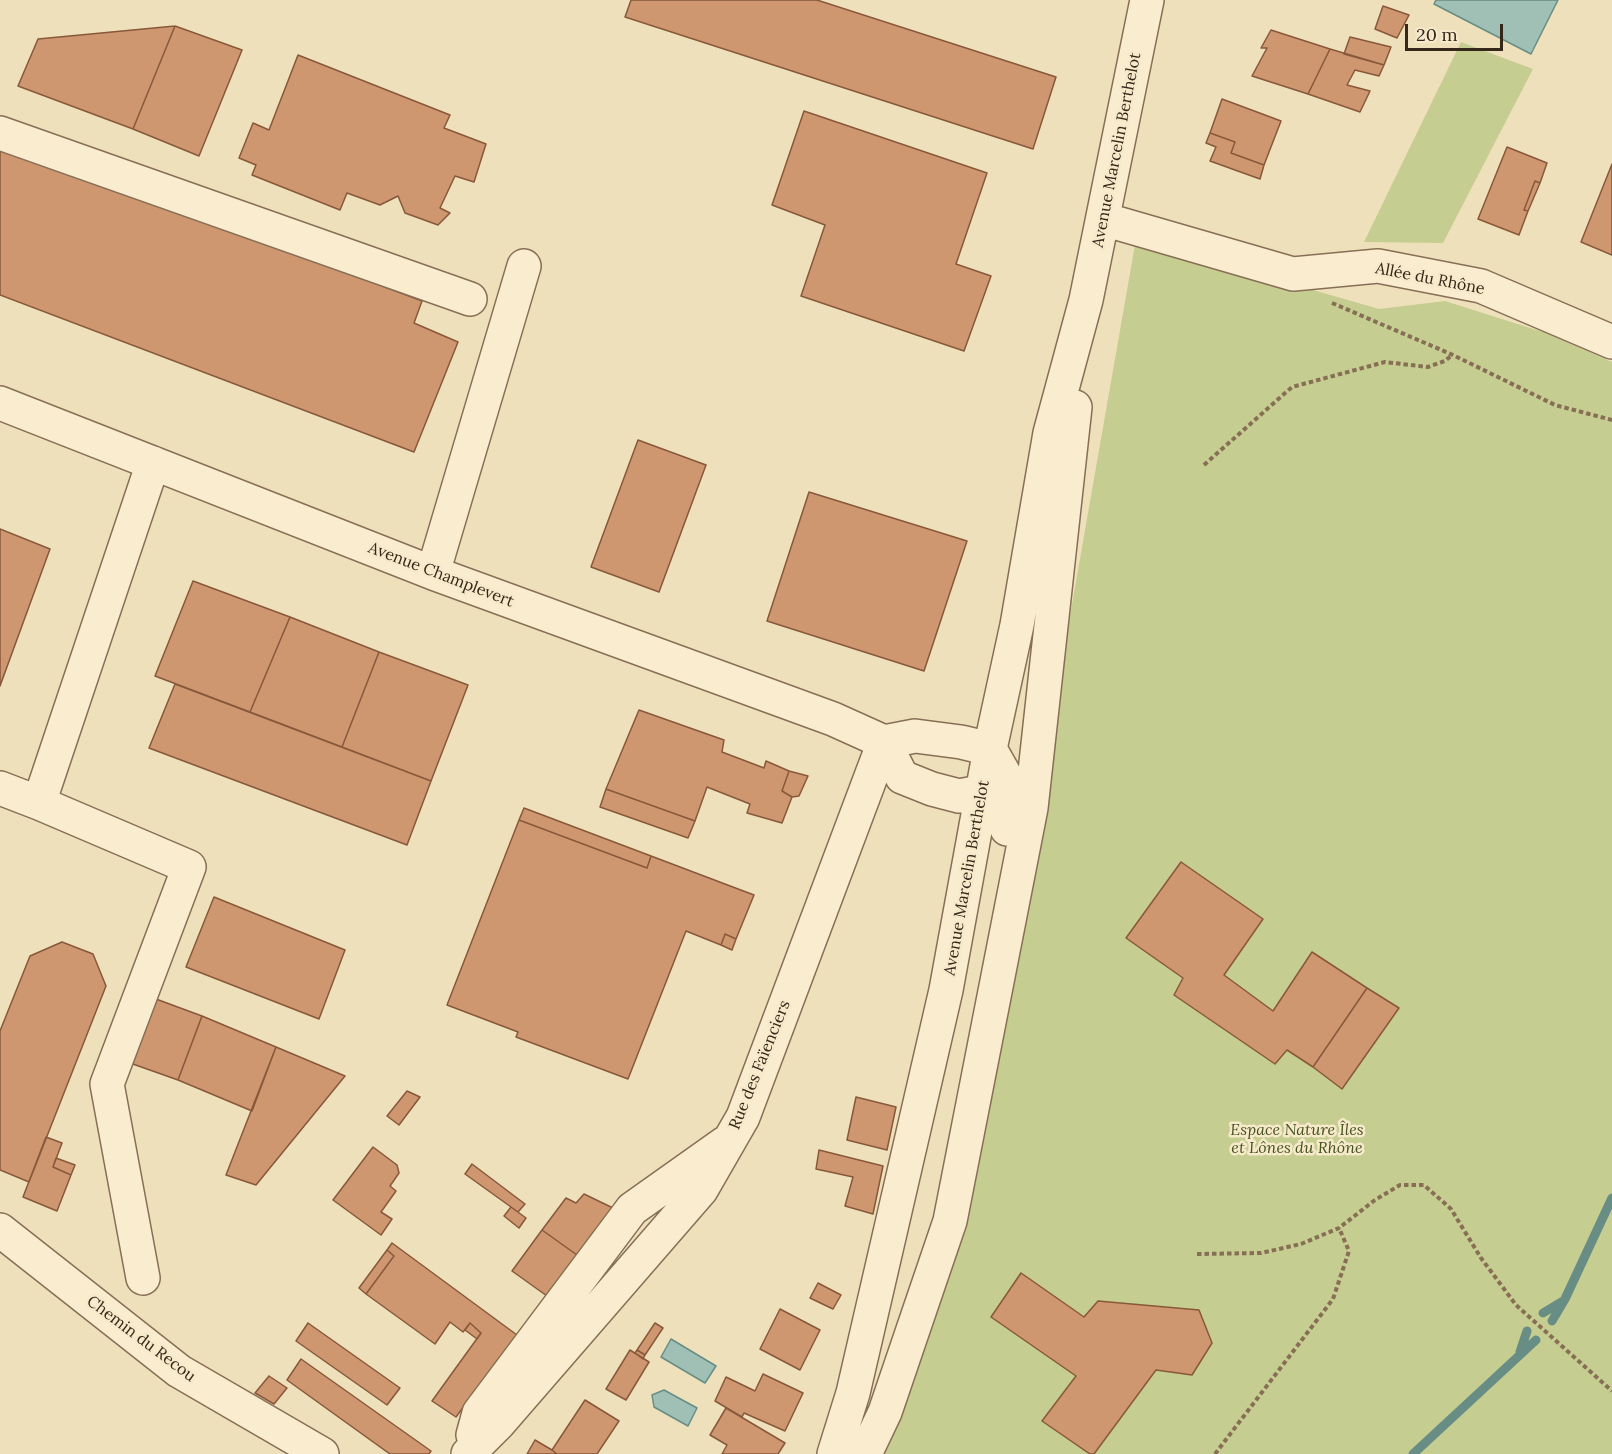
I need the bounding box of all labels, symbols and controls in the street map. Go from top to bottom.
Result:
scale bar [1408,12,1506,50]
text: 20 m [1416,23,1458,46]
street label: Avenue Marcelin Berthelot [1089,51,1145,249]
street label: Allée du Rhône [1374,259,1486,299]
street label: Avenue Champlevert [366,538,516,612]
street label: Avenue Marcelin Berthelot [940,779,994,977]
street label: Rue des Faïenciers [725,998,795,1132]
park label: Espace Nature Îles et Lônes du Rhône [1230,1120,1364,1158]
street label: Chemin du Recou [83,1292,199,1386]

